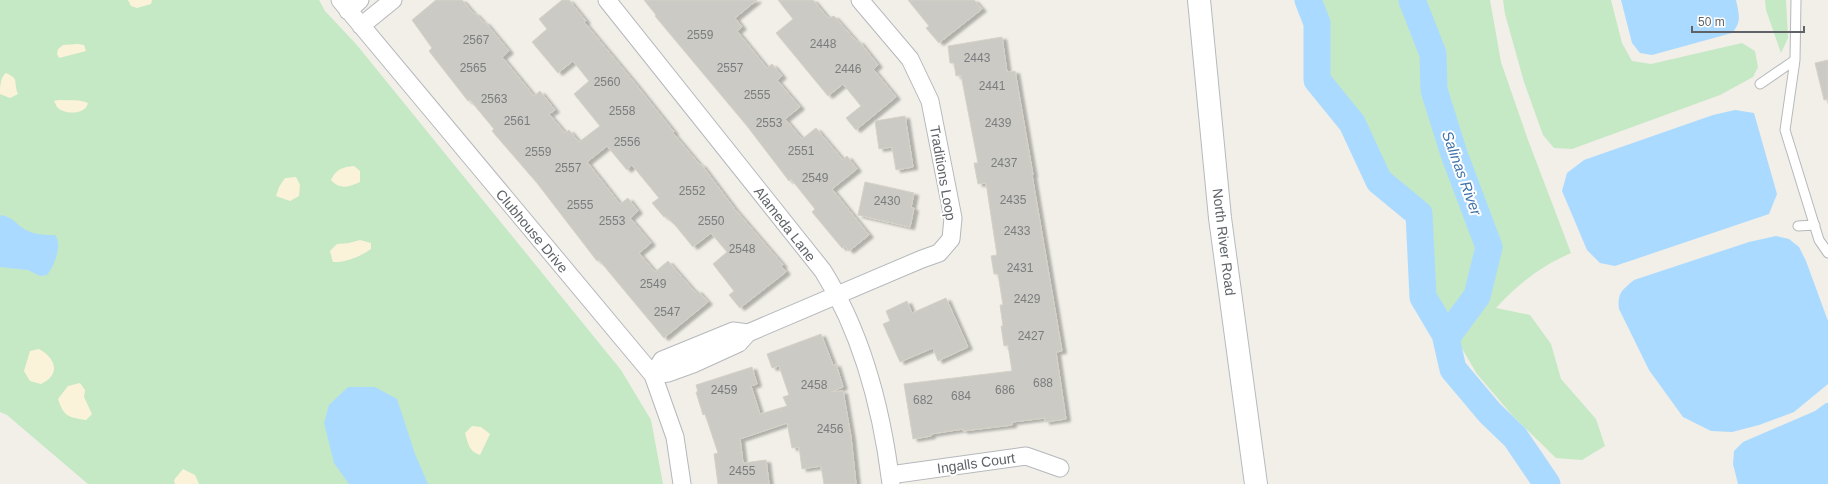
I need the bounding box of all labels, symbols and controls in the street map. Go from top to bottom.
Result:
scale bar [1692,8,1804,34]
text: 50 m [1698,15,1725,29]
house number: 2559 [687,28,714,42]
house number: 2567 [463,33,490,47]
house number: 2448 [810,37,837,51]
house number: 2443 [964,51,991,65]
house number: 2565 [460,61,487,75]
house number: 2557 [717,61,744,75]
house number: 2446 [835,62,862,76]
house number: 2560 [594,75,621,89]
house number: 2441 [979,79,1006,93]
house number: 2555 [744,88,771,102]
house number: 2563 [481,92,508,106]
house number: 2558 [609,104,636,118]
house number: 2561 [504,114,531,128]
house number: 2553 [756,116,783,130]
house number: 2439 [985,116,1012,130]
street label: Traditions Loop [927,124,959,222]
water label: Salinas River [1439,129,1485,218]
house number: 2556 [614,135,641,149]
house number: 2551 [788,144,815,158]
house number: 2559 [525,145,552,159]
house number: 2437 [991,156,1018,170]
house number: 2557 [555,161,582,175]
house number: 2549 [802,171,829,185]
street label: Alameda Lane [751,183,819,265]
house number: 2552 [679,184,706,198]
street label: Clubhouse Drive [493,186,572,276]
street label: North River Road [1209,187,1239,297]
house number: 2435 [1000,193,1027,207]
house number: 2430 [874,194,901,208]
house number: 2555 [567,198,594,212]
house number: 2553 [599,214,626,228]
house number: 2550 [698,214,725,228]
house number: 2433 [1004,224,1031,238]
house number: 2548 [729,242,756,256]
house number: 2431 [1007,261,1034,275]
house number: 2549 [640,277,667,291]
house number: 2429 [1014,292,1041,306]
house number: 2547 [654,305,681,319]
house number: 2427 [1018,329,1045,343]
house number: 688 [1033,376,1053,390]
house number: 2458 [801,378,828,392]
house number: 2459 [711,383,738,397]
house number: 686 [995,383,1015,397]
house number: 684 [951,389,971,403]
house number: 682 [913,393,933,407]
house number: 2456 [817,422,844,436]
street label: Ingalls Court [936,450,1016,476]
house number: 2455 [729,464,756,478]

